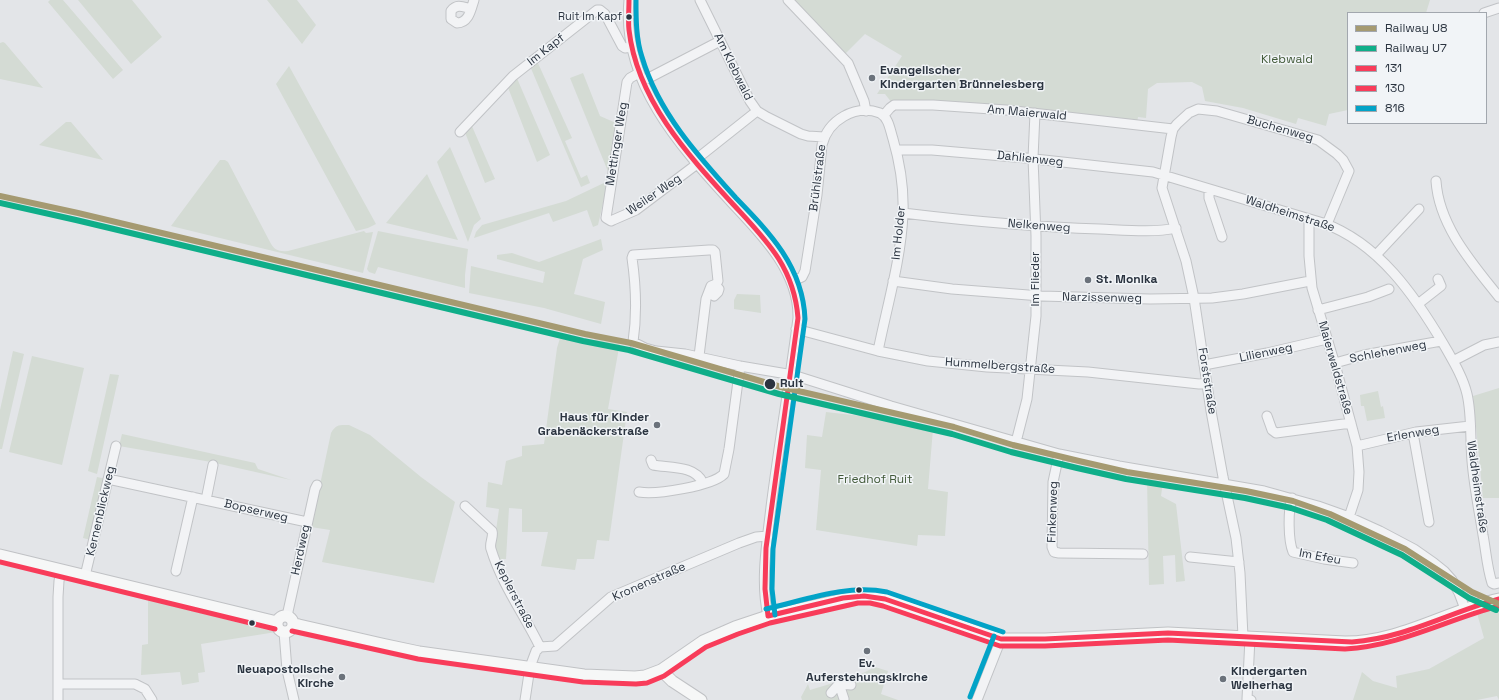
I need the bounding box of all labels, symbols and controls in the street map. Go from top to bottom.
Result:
place label: Ruit Im Kapf [558,10,622,24]
marker: Ruit Im Kapf [624,12,634,22]
legend [1347,12,1487,124]
text: Railway U8 [1385,20,1448,36]
street label: Im Kapf [524,31,568,69]
street label: Am Klebwald [711,31,755,103]
text: Railway U7 [1385,40,1447,56]
park label: Klebwald [1261,53,1313,67]
text: 131 [1385,60,1402,76]
place label: Evangelischer Kindergarten Brünnelesberg [880,64,1044,92]
marker: Evangelischer Kindergarten Brünnelesberg [867,73,877,83]
text: 130 [1385,80,1405,96]
text: 816 [1385,100,1405,116]
street label: Mettinger Weg [603,101,631,187]
street label: Am Maierwald [987,102,1067,124]
street label: Buchenweg [1245,113,1315,145]
street label: Brühlstraße [807,144,829,212]
street label: Dahlienweg [996,148,1064,170]
street label: Weiler Weg [624,171,684,219]
street label: Waldheimstraße [1243,193,1337,235]
street label: Im Holder [889,205,909,261]
street label: Nelkenweg [1007,217,1071,235]
street label: Im Flieder [1029,251,1043,307]
place label: St. Monika [1096,273,1157,287]
marker: St. Monika [1083,275,1093,285]
street label: Narzissenweg [1062,290,1142,306]
street label: Maierwaldstraße [1315,320,1355,416]
street label: Schlehenweg [1348,337,1428,367]
street label: Lilienweg [1238,340,1294,366]
street label: Forststraße [1195,347,1219,415]
street label: Hummelbergstraße [944,355,1056,377]
marker: Ruit [763,377,777,391]
place label: Ruit [780,377,804,391]
place label: Haus für Kinder Grabenäckerstraße [538,411,649,439]
marker: Haus für Kinder Grabenäckerstraße [652,420,662,430]
street label: Erlenweg [1386,422,1440,446]
street label: Waldheimstraße [1463,440,1491,534]
street label: Kernenblickweg [84,465,118,557]
park label: Friedhof Ruit [837,473,913,487]
street label: Finkenweg [1045,481,1061,543]
street label: Bopserweg [223,497,289,525]
street label: Herdweg [289,523,313,577]
street label: Im Efeu [1298,546,1342,568]
street label: Keplerstraße [491,559,537,631]
street label: Kronenstraße [610,559,688,605]
unlabelled marker [854,585,864,595]
unlabelled marker [247,618,257,628]
marker: Ev. Auferstehungskirche [862,646,872,656]
place label: Ev. Auferstehungskirche [806,657,928,685]
place label: Neuapostolische Kirche [237,663,334,691]
place label: Kindergarten Weiherhag [1231,665,1307,693]
marker: Neuapostolische Kirche [337,672,347,682]
marker: Kindergarten Weiherhag [1218,674,1228,684]

